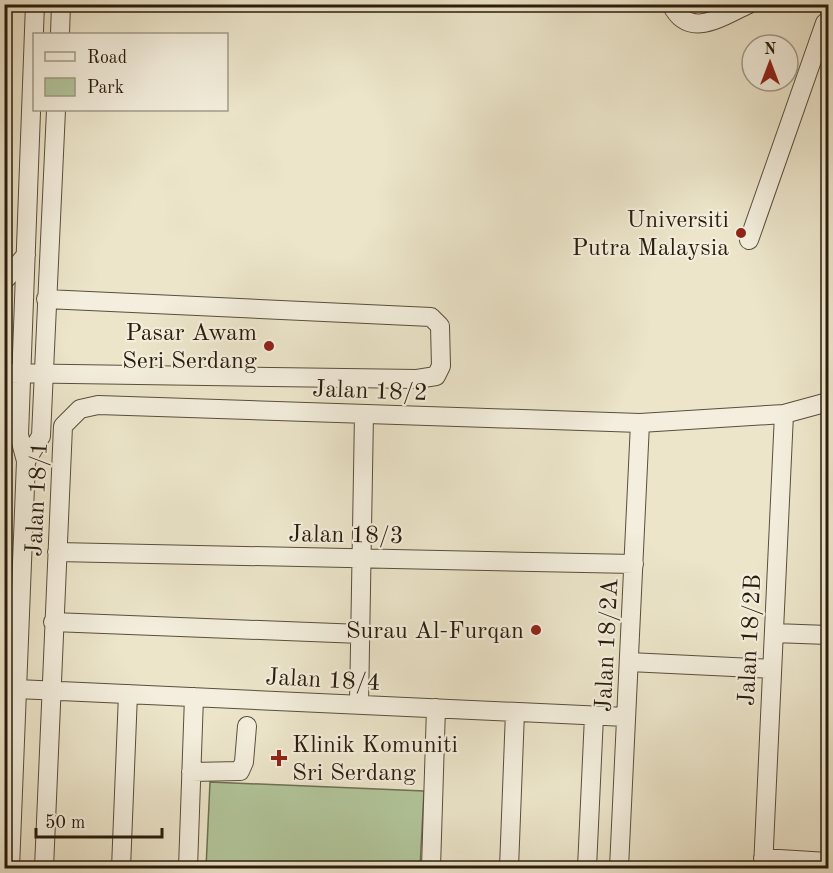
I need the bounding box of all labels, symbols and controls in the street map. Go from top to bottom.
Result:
legend [33,33,228,111]
north arrow [740,33,800,93]
text: N [764,42,777,58]
text: Road [87,49,127,67]
text: Park [87,79,124,97]
place label: Universiti Putra Malaysia [572,209,729,261]
marker: Universiti Putra Malaysia [734,226,748,240]
place label: Pasar Awam Seri Serdang [122,322,257,374]
marker: Pasar Awam Seri Serdang [262,339,276,353]
street label: Jalan 18/2 [312,378,428,406]
street label: Jalan 18/1 [23,441,53,557]
street label: Jalan 18/3 [288,523,404,549]
street label: Jalan 18/2B [736,574,766,707]
street label: Jalan 18/2A [593,578,623,713]
place label: Surau Al-Furqan [346,620,524,644]
marker: Surau Al-Furqan [529,623,543,637]
street label: Jalan 18/4 [265,666,381,696]
place label: Klinik Komuniti Sri Serdang [292,734,458,786]
marker: Klinik Komuniti Sri Serdang [270,749,288,767]
scale bar [36,801,162,839]
text: 50 m [45,814,85,832]

